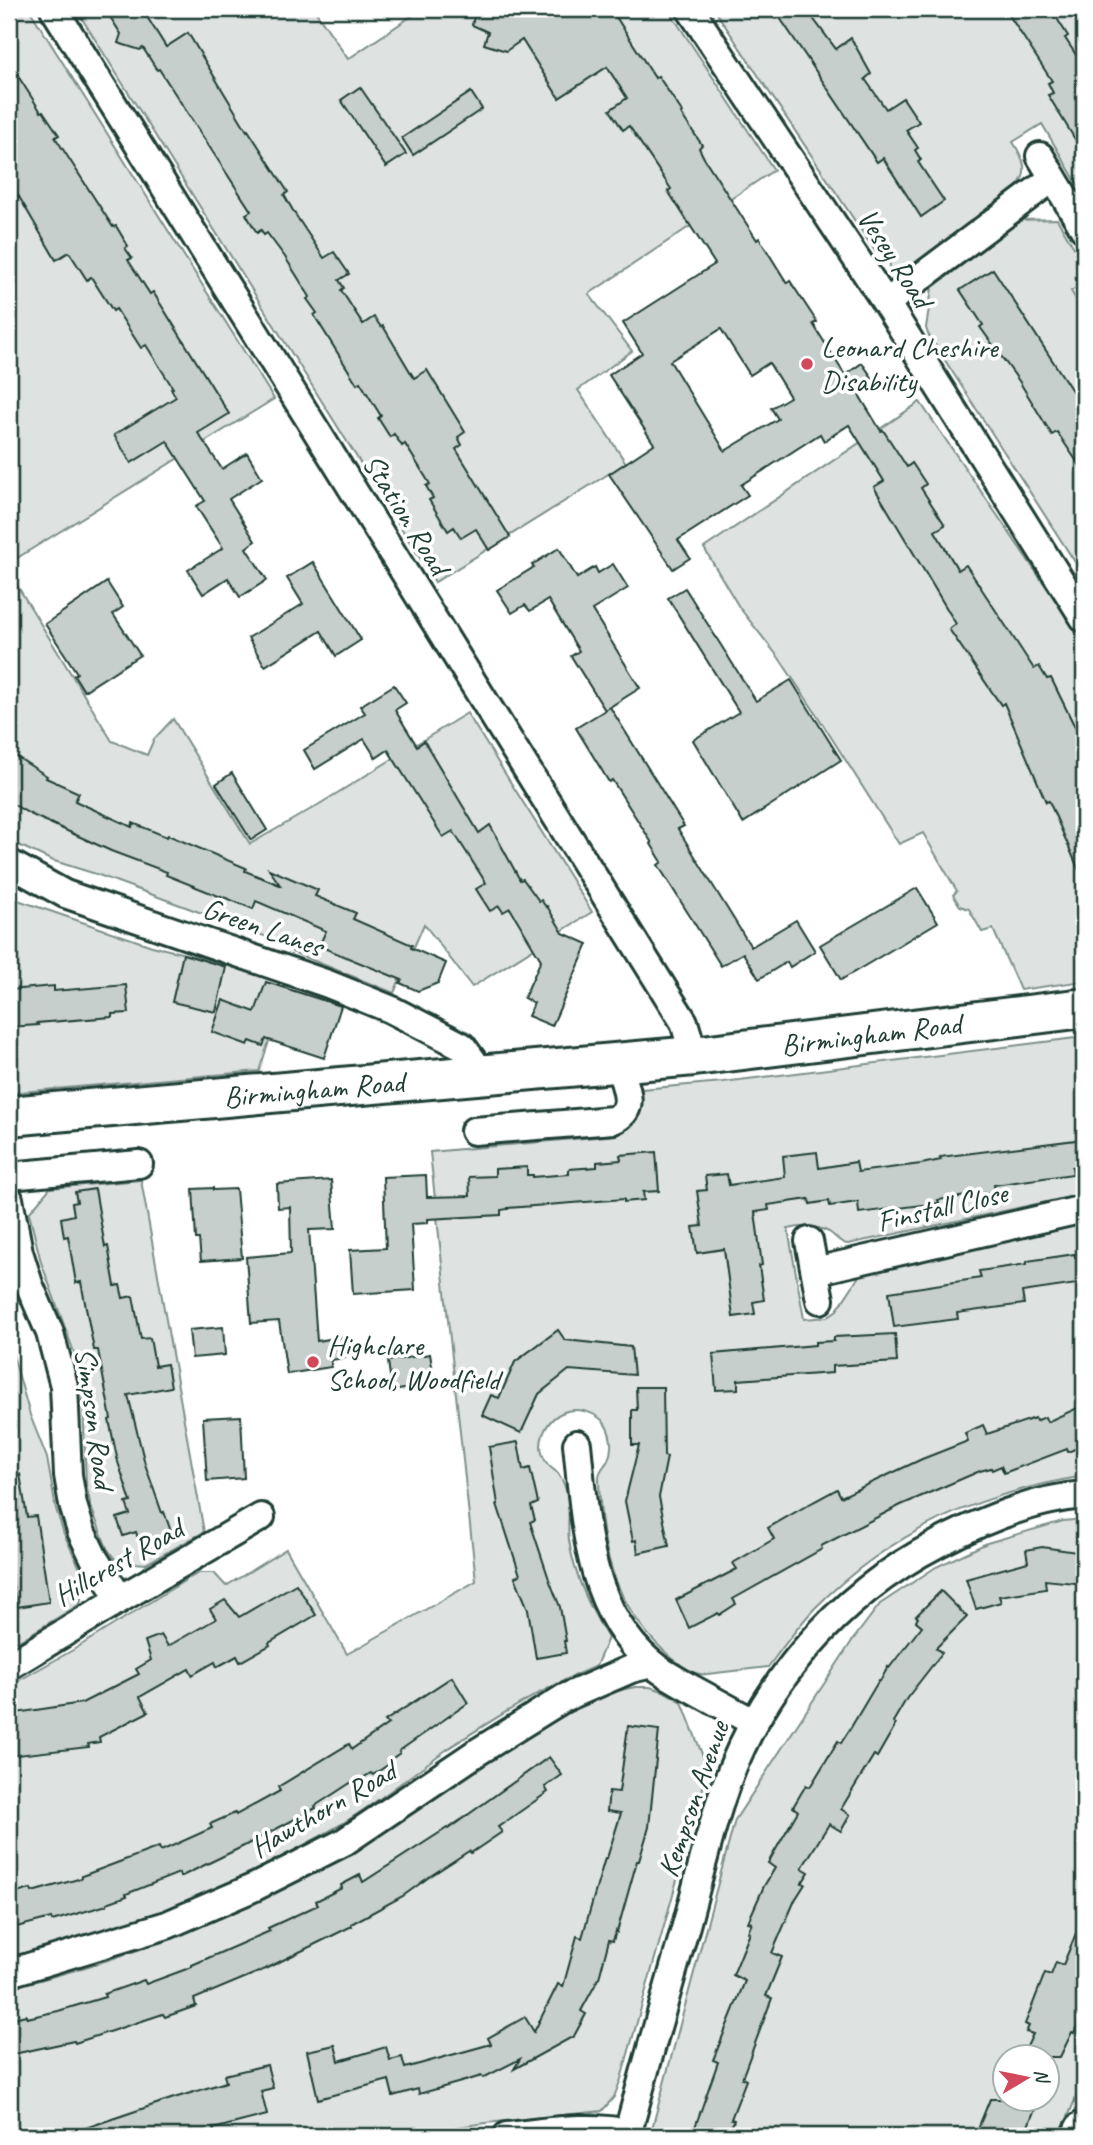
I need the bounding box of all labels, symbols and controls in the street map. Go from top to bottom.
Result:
street label: Vesey Road [849,201,944,319]
place label: Leonard Cheshire Disability [821,328,1000,400]
marker: Leonard Cheshire Disability [799,356,815,372]
street label: Station Road [354,447,460,585]
street label: Green Lanes [198,889,331,966]
street label: Birmingham Road [779,1004,967,1064]
street label: Birmingham Road [222,1062,410,1116]
street label: Finstall Close [873,1173,1013,1240]
place label: Highclare School, Woodfield [327,1326,504,1398]
street label: Simpson Road [66,1345,124,1495]
marker: Highclare School, Woodfield [305,1354,321,1370]
street label: Hillcrest Road [46,1508,193,1614]
street label: Kempson Avenue [649,1714,738,1882]
street label: Hawthorn Road [243,1750,406,1866]
north arrow [992,2044,1062,2114]
text: N [1029,2067,1055,2086]

